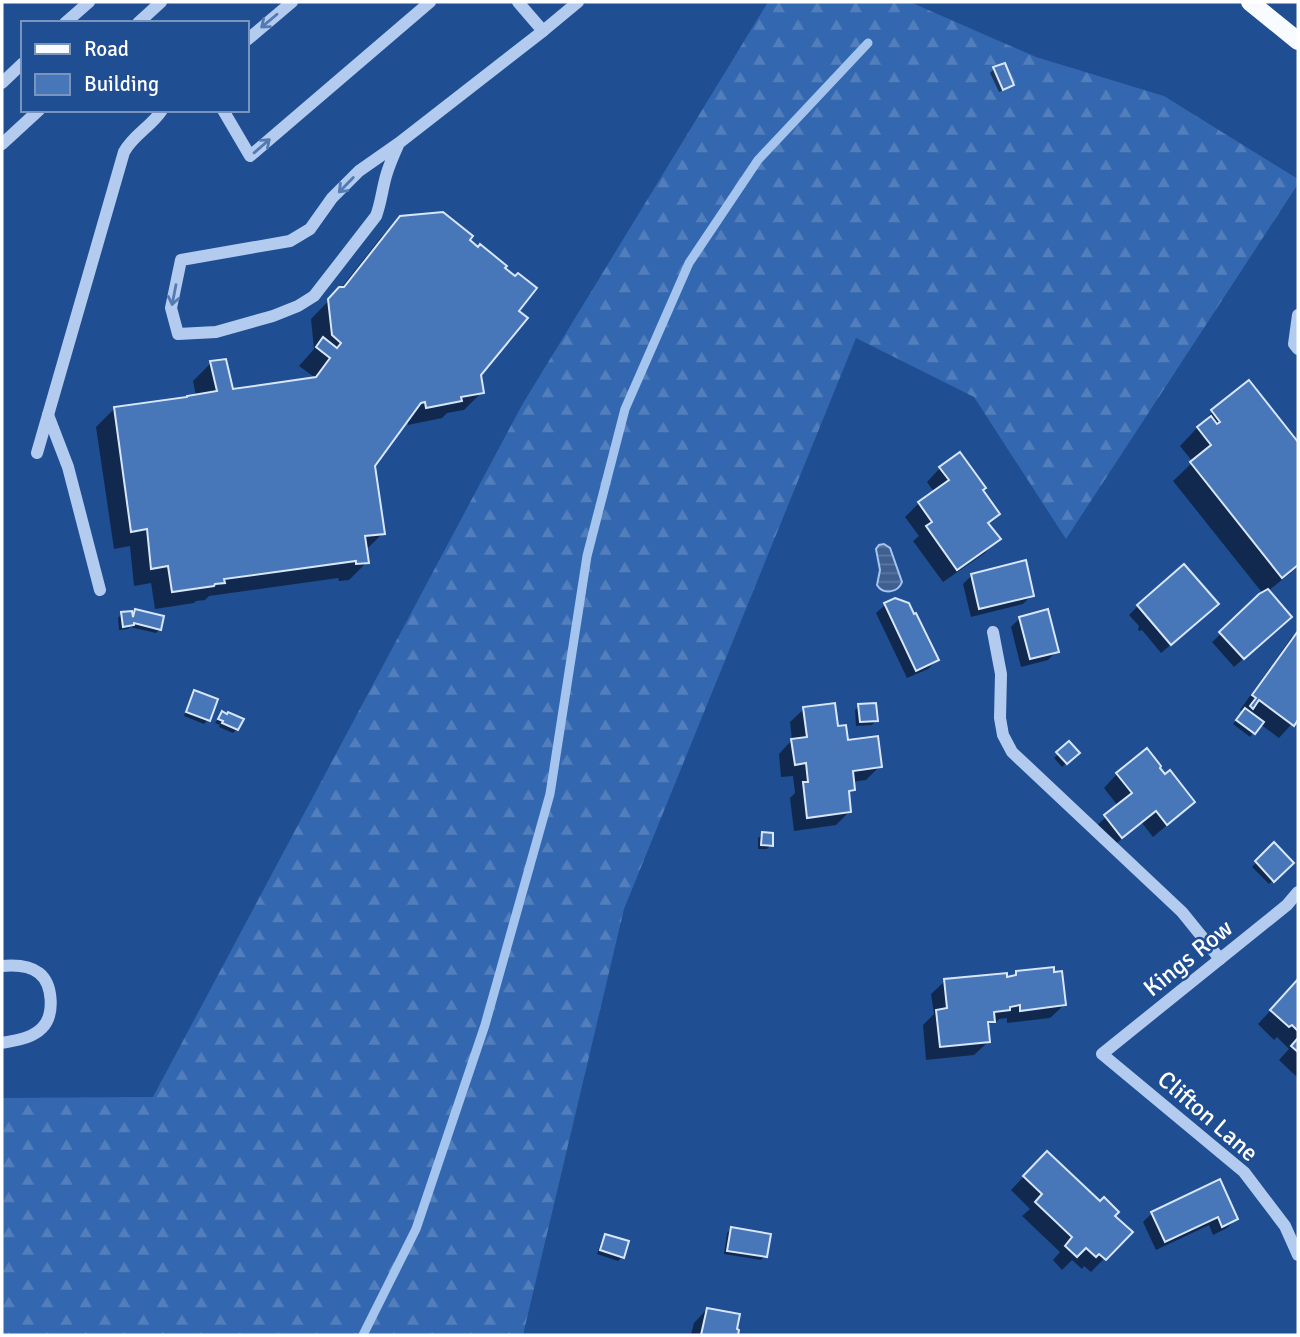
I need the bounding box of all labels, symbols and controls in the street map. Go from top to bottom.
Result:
one-way arrow [261,13,279,29]
legend [21,21,248,112]
text: Road [84,36,129,62]
text: Building [84,71,159,97]
one-way arrow [253,138,271,154]
one-way arrow [337,176,354,193]
one-way arrow [166,283,180,306]
street label: Kings Row [1137,913,1239,1003]
street label: Clifton Lane [1151,1064,1265,1168]

